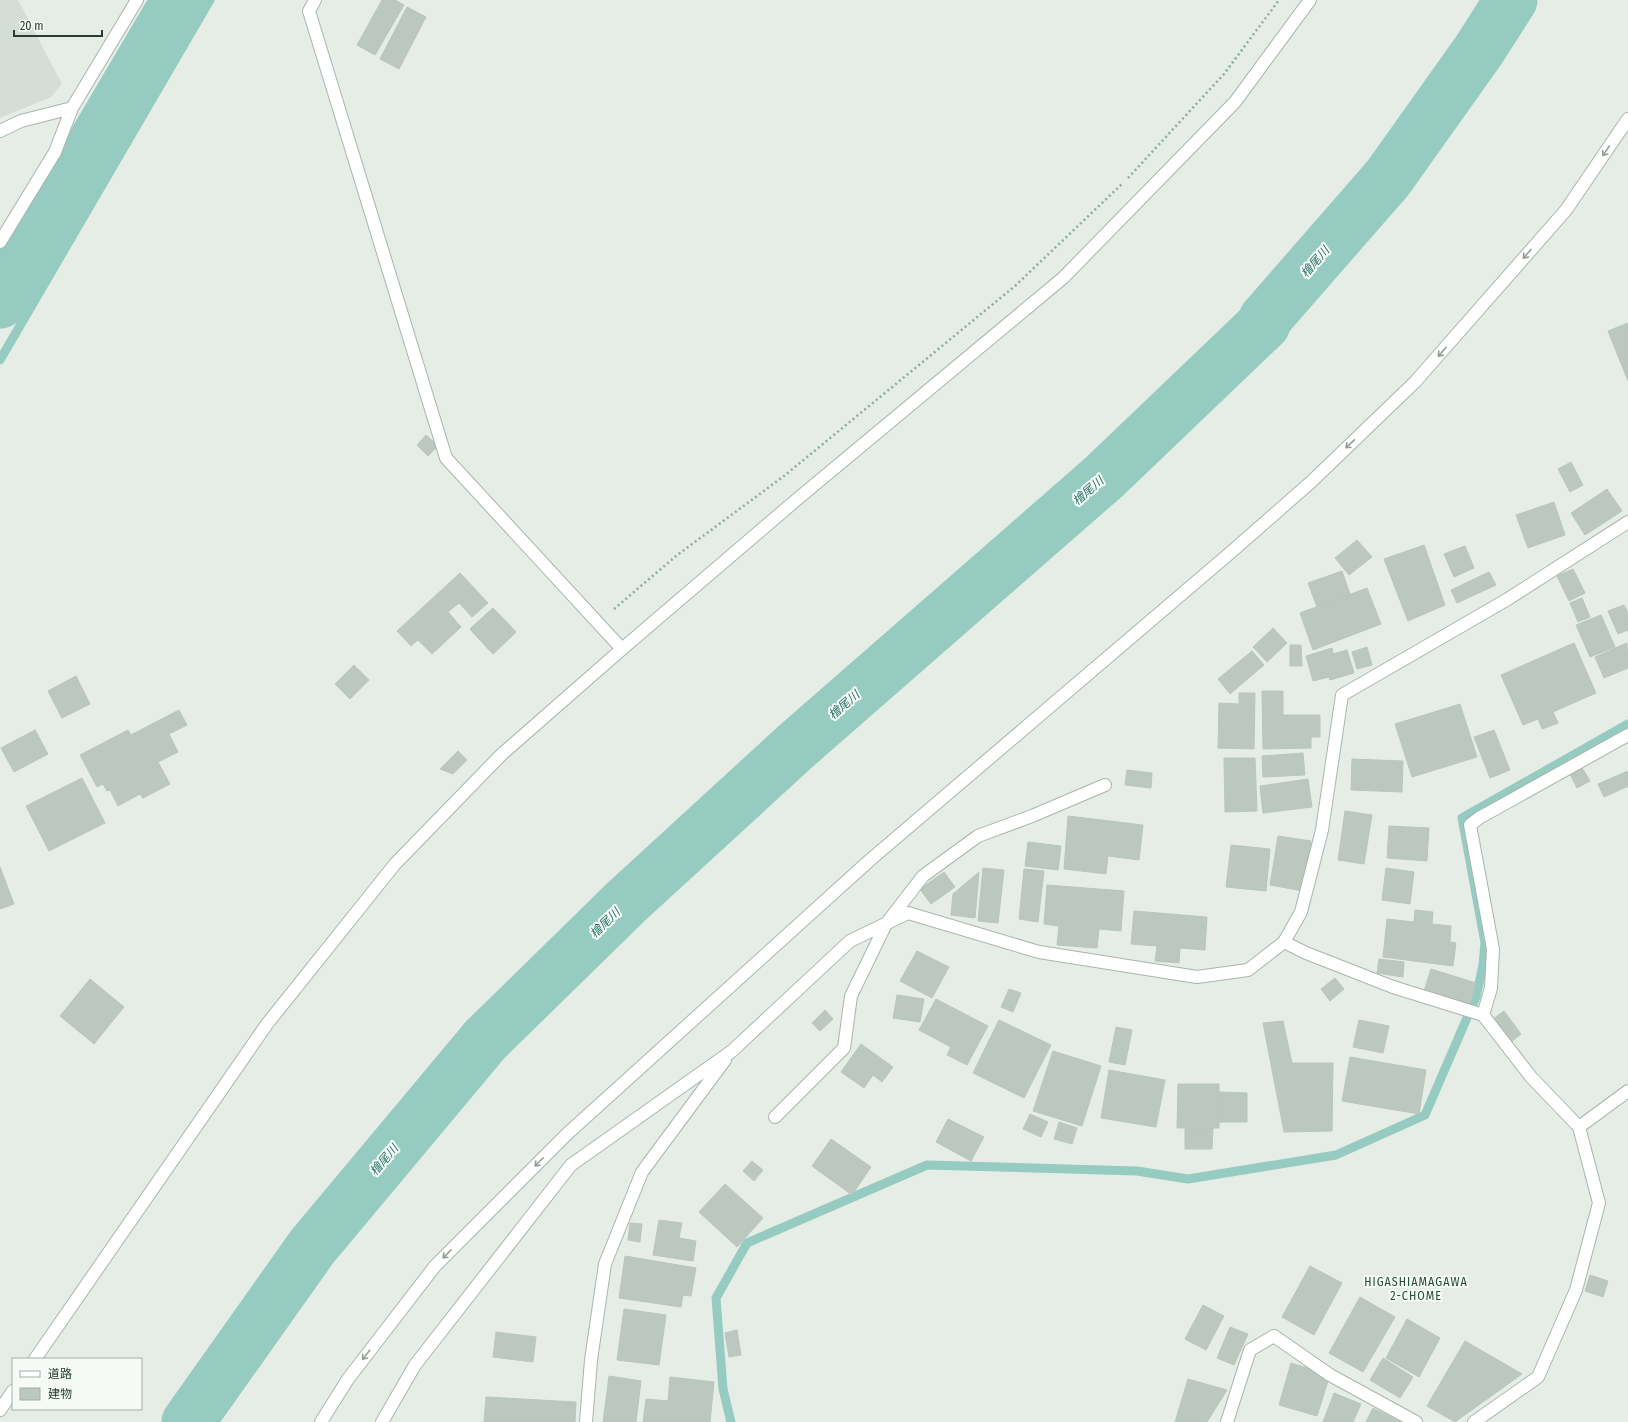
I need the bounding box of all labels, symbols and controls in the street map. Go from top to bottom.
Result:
scale bar [14,12,102,38]
text: 20 m [20,19,44,33]
one-way arrow [1602,145,1610,156]
water label: 檜尾川 [1298,242,1333,280]
one-way arrow [1523,249,1532,259]
one-way arrow [1437,347,1446,357]
one-way arrow [1345,439,1355,449]
water label: 檜尾川 [1070,473,1108,508]
water label: 檜尾川 [826,687,864,722]
water label: 檜尾川 [587,904,624,941]
water label: 檜尾川 [367,1140,402,1178]
one-way arrow [534,1157,544,1167]
one-way arrow [442,1249,452,1258]
district label: HIGASHIAMAGAWA 2-CHOME [1364,1275,1468,1303]
one-way arrow [361,1350,370,1361]
legend [12,1358,142,1410]
text: 道路 [48,1367,72,1381]
text: 建物 [48,1387,72,1401]

